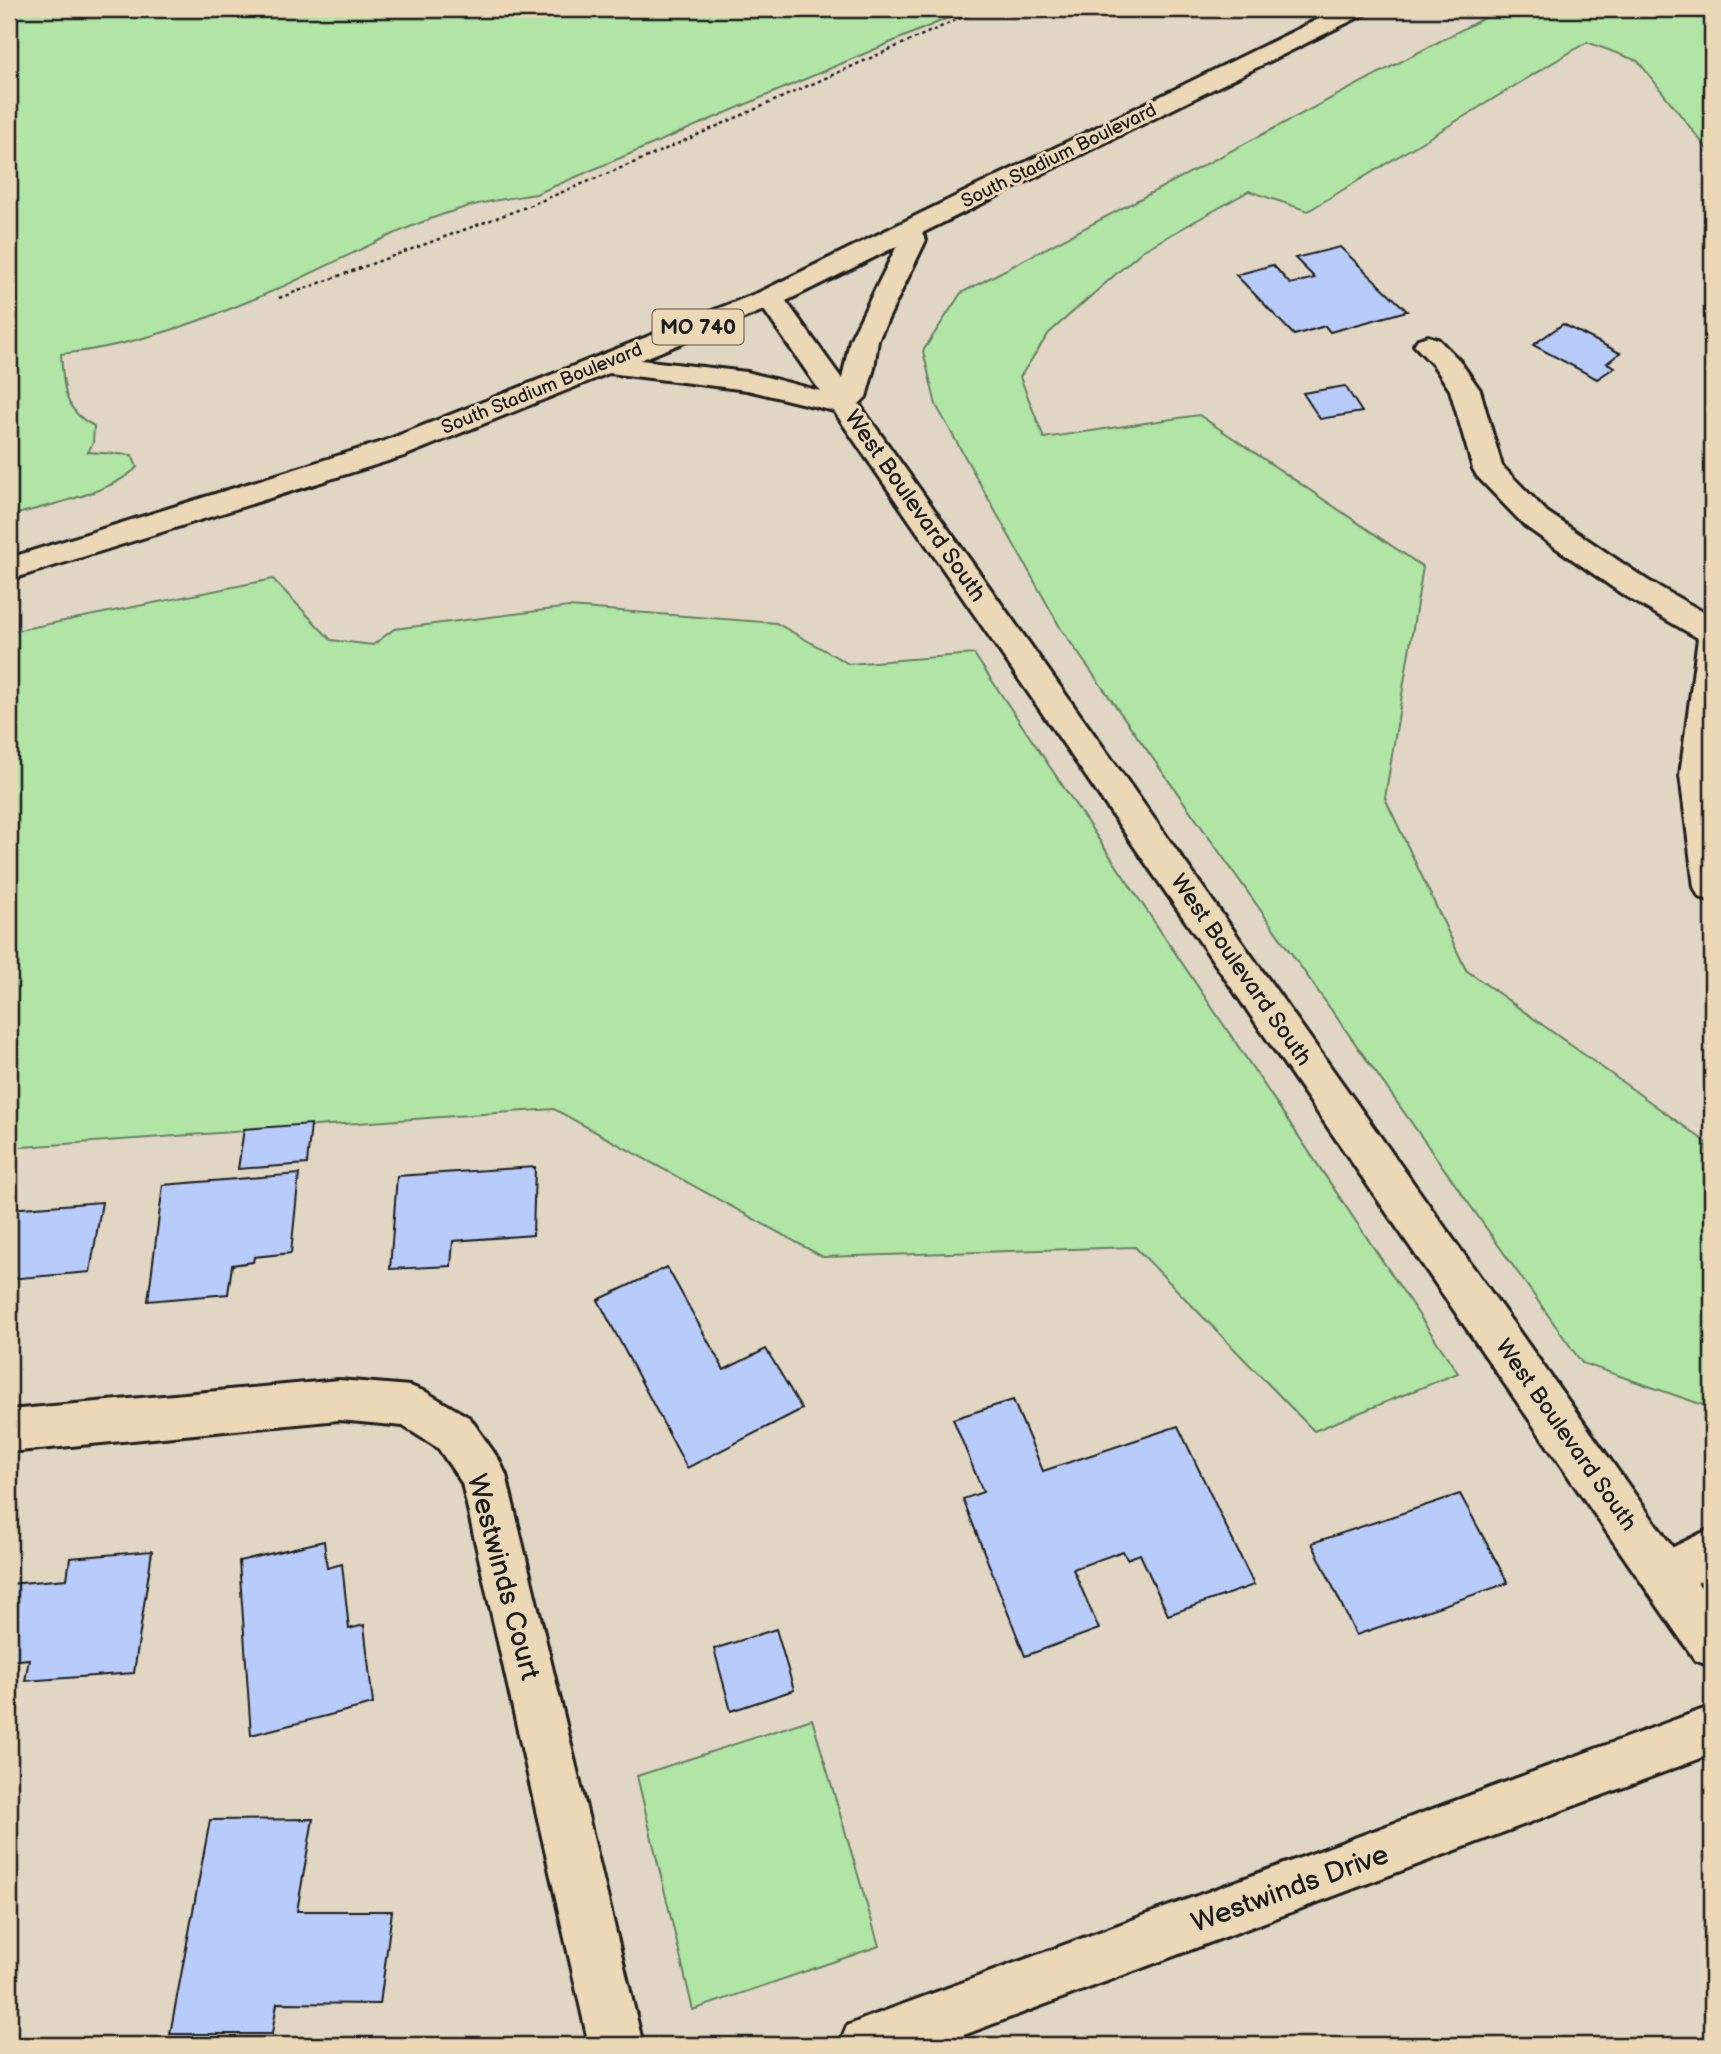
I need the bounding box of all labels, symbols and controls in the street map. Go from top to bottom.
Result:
street label: South Stadium Boulevard [958,99,1160,213]
road number: MO 740 [652,310,744,344]
street label: South Stadium Boulevard [438,338,646,440]
street label: West Boulevard South [838,405,992,607]
street label: West Boulevard South [1164,869,1318,1071]
street label: West Boulevard South [1489,1334,1643,1536]
street label: Westwinds Court [460,1470,546,1684]
street label: Westwinds Drive [1187,1838,1393,1940]

